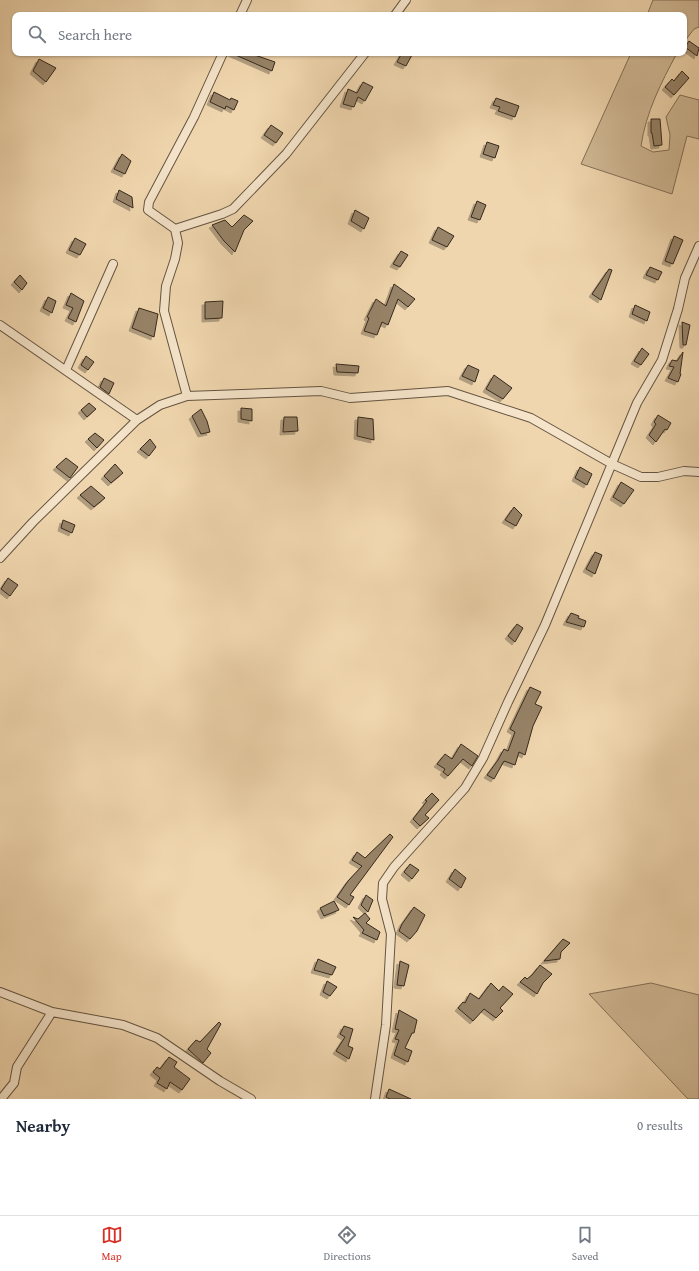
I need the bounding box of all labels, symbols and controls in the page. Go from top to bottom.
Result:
search box [12,12,687,56]
icon: search [26,23,48,45]
text: Search here [58,24,132,45]
text: Nearby [16,1113,70,1138]
text: 0 results [637,1116,683,1135]
tab: Map [101,1224,123,1264]
tab: Directions [324,1224,371,1264]
tab: Saved [572,1224,598,1264]

